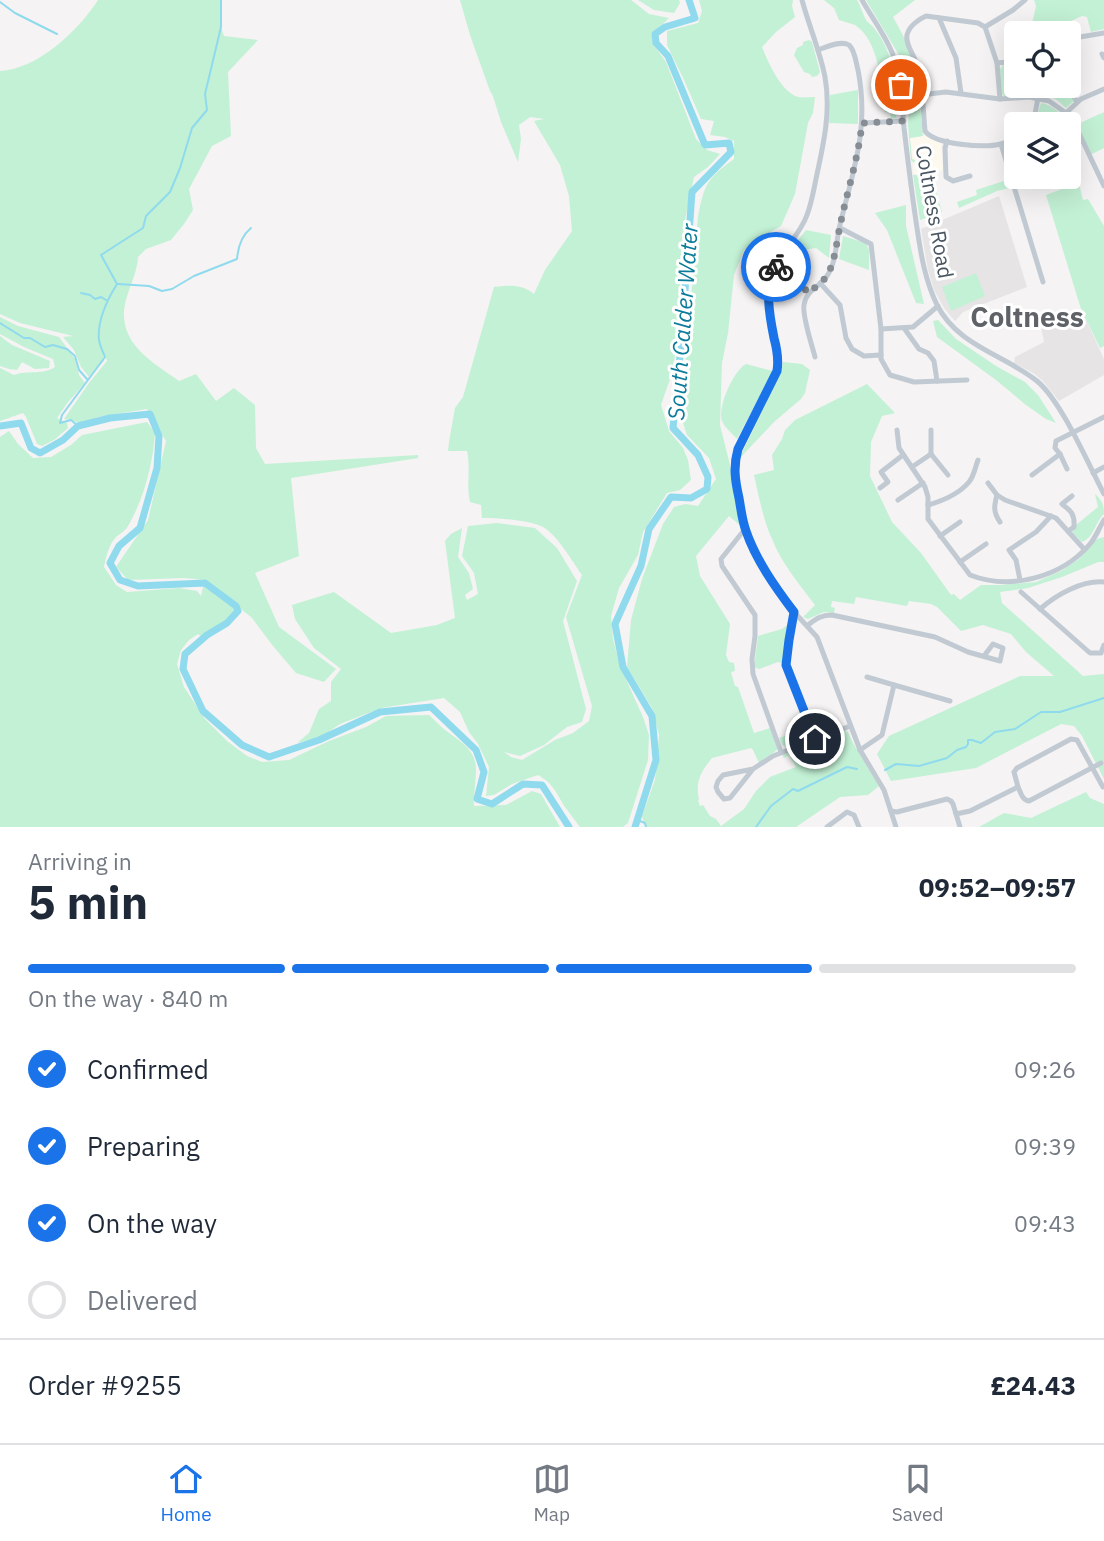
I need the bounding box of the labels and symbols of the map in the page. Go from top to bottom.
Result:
pin [871,55,931,115]
street label: Coltness Road [909,143,960,281]
water label: South Calder Water [660,222,704,421]
courier [741,232,811,302]
district label: Coltness [970,298,1084,335]
pin [785,709,845,769]

